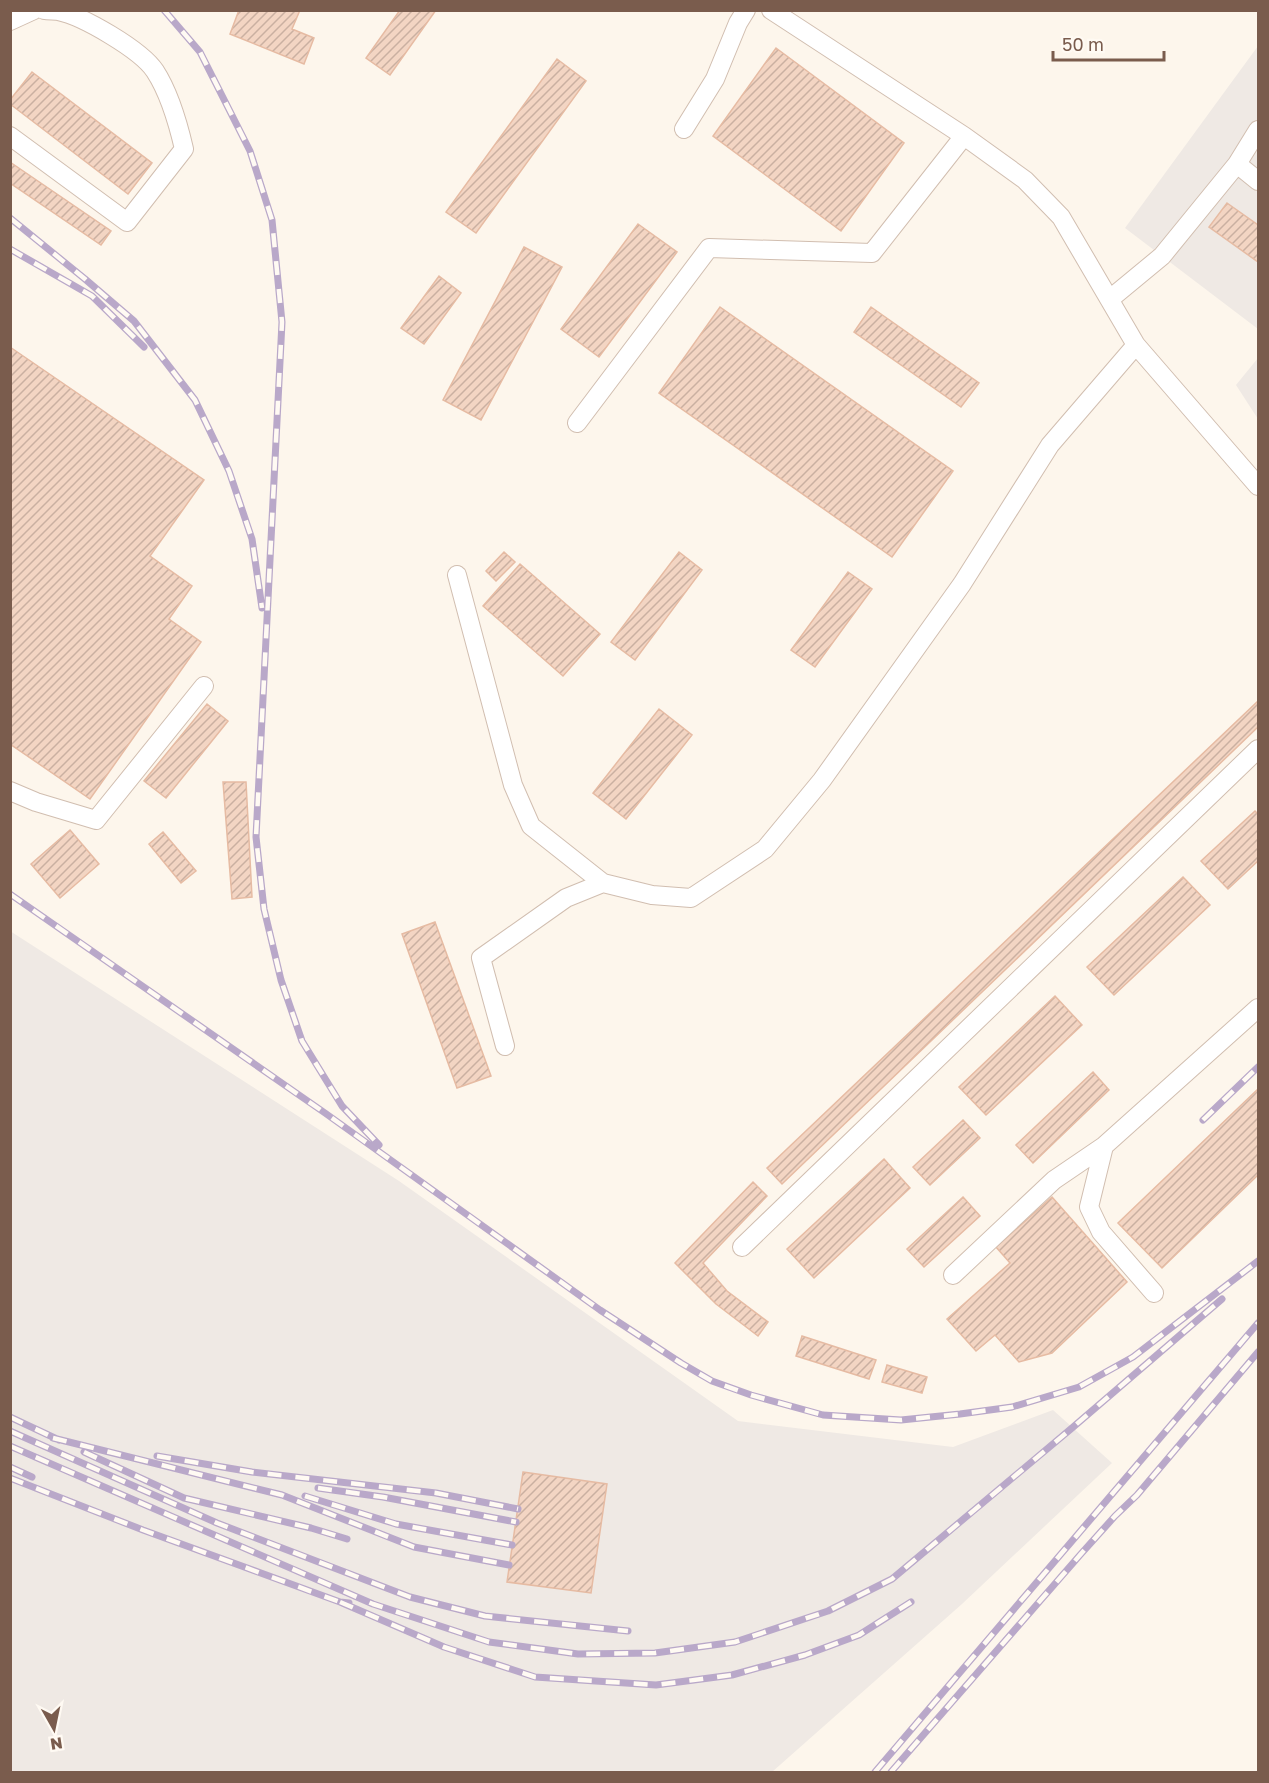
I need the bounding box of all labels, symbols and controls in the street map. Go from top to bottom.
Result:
scale bar [1053,24,1164,62]
text: 50 m [1062,33,1104,55]
north arrow [24,1699,84,1759]
text: N [49,1733,64,1755]

